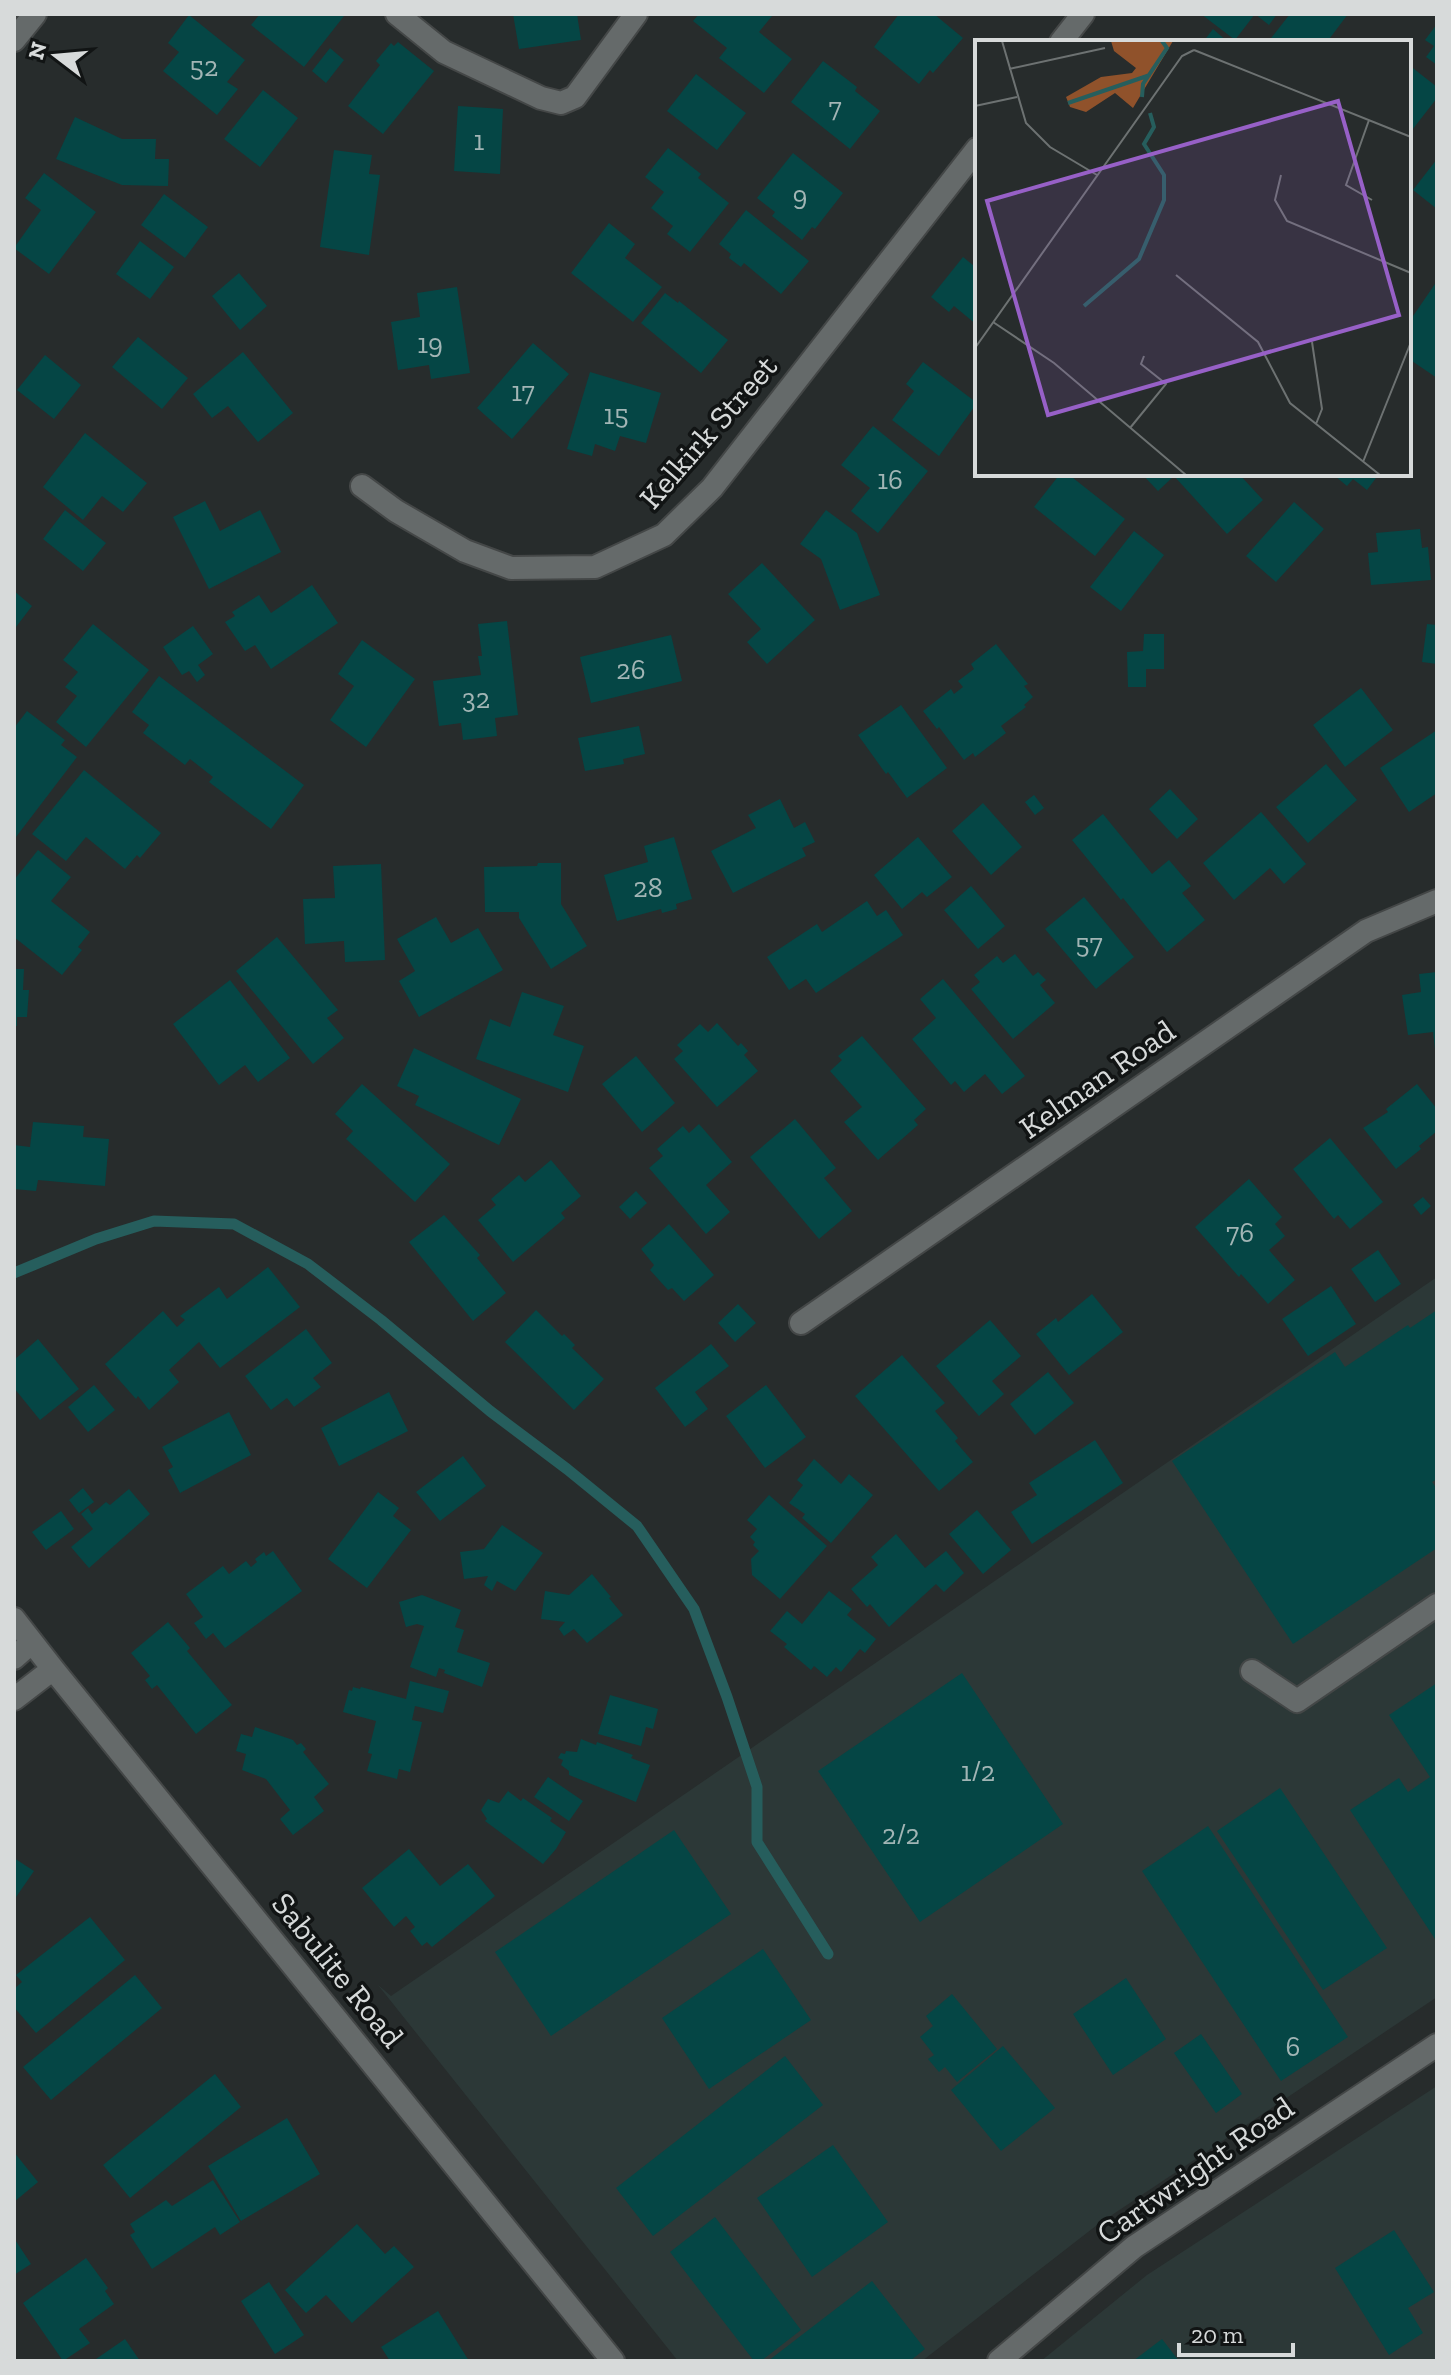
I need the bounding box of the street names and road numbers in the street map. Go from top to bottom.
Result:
street label: Kelkirk Street [631,348,785,516]
street label: Kelman Road [1012,1011,1182,1146]
street label: Sabulite Road [264,1885,412,2055]
street label: Cartwright Road [1089,2088,1301,2252]

